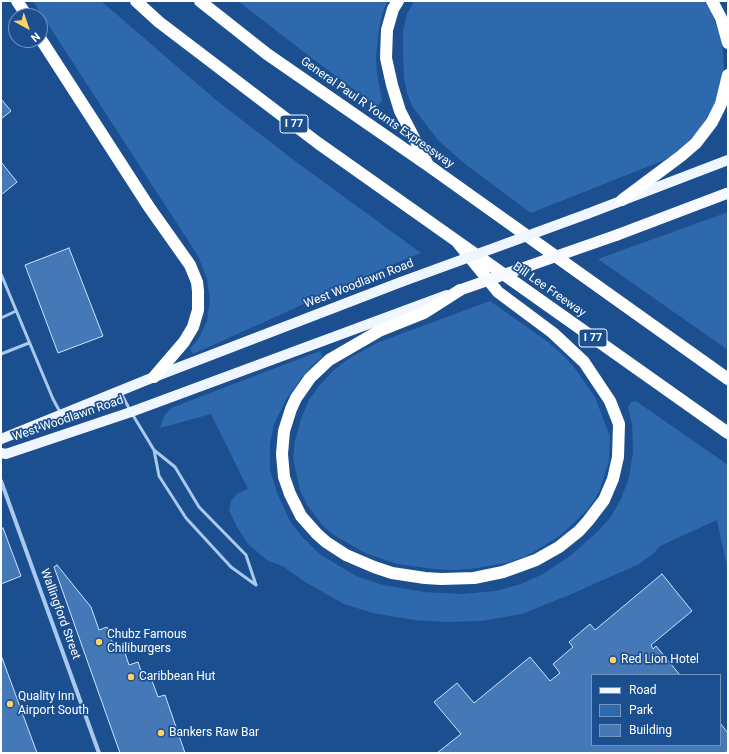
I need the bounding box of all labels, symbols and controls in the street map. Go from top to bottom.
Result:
north arrow [8,8,48,48]
text: N [28,29,43,44]
street label: General Paul R Younts Expressway [297,54,457,172]
road number: I 77 [280,115,308,133]
street label: West Woodlawn Road [302,256,416,312]
street label: Bill Lee Freeway [510,260,588,320]
road number: I 77 [579,329,607,347]
street label: West Woodlawn Road [11,393,125,445]
street label: Wallingford Street [37,567,83,661]
place label: Chubz Famous Chiliburgers [107,628,187,656]
marker: Chubz Famous Chiliburgers [94,637,104,647]
place label: Red Lion Hotel [621,653,699,667]
marker: Red Lion Hotel [608,655,618,665]
place label: Caribbean Hut [139,670,215,684]
marker: Caribbean Hut [126,672,136,682]
legend [591,674,721,746]
text: Road [629,683,657,697]
place label: Quality Inn Airport South [18,690,89,718]
marker: Quality Inn Airport South [5,699,15,709]
text: Park [629,703,653,717]
text: Building [629,723,672,737]
place label: Bankers Raw Bar [169,726,259,740]
marker: Bankers Raw Bar [156,728,166,738]

